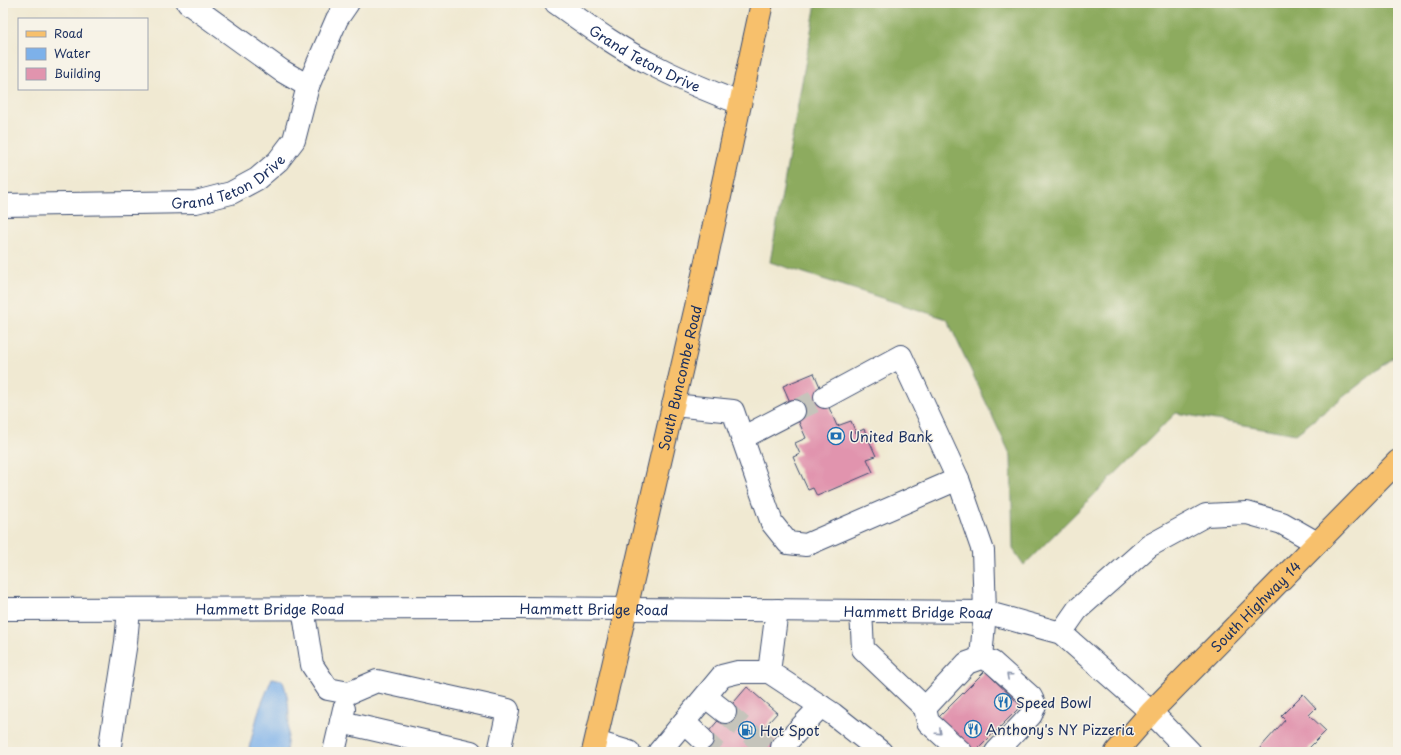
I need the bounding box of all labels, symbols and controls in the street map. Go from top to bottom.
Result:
legend [18,18,148,90]
street label: Grand Teton Drive [585,19,704,97]
text: Road [54,24,83,42]
text: Water [54,44,91,62]
text: Building [54,64,101,82]
street label: Grand Teton Drive [171,150,290,213]
street label: South Buncombe Road [653,303,706,453]
bank icon: United Bank [826,426,846,446]
place label: United Bank [849,426,934,447]
street label: South Highway 14 [1206,556,1305,656]
street label: Hammett Bridge Road [196,598,344,619]
street label: Hammett Bridge Road [519,598,669,620]
street label: Hammett Bridge Road [843,600,995,624]
one-way arrow [1006,674,1013,681]
restaurant icon: Speed Bowl [993,692,1013,712]
place label: Speed Bowl [1016,692,1092,713]
restaurant icon: Anthony's NY Pizzeria [963,719,983,739]
place label: Anthony's NY Pizzeria [986,719,1134,740]
fuel station icon: Hot Spot [737,720,757,740]
place label: Hot Spot [760,720,820,741]
one-way arrow [935,727,942,734]

